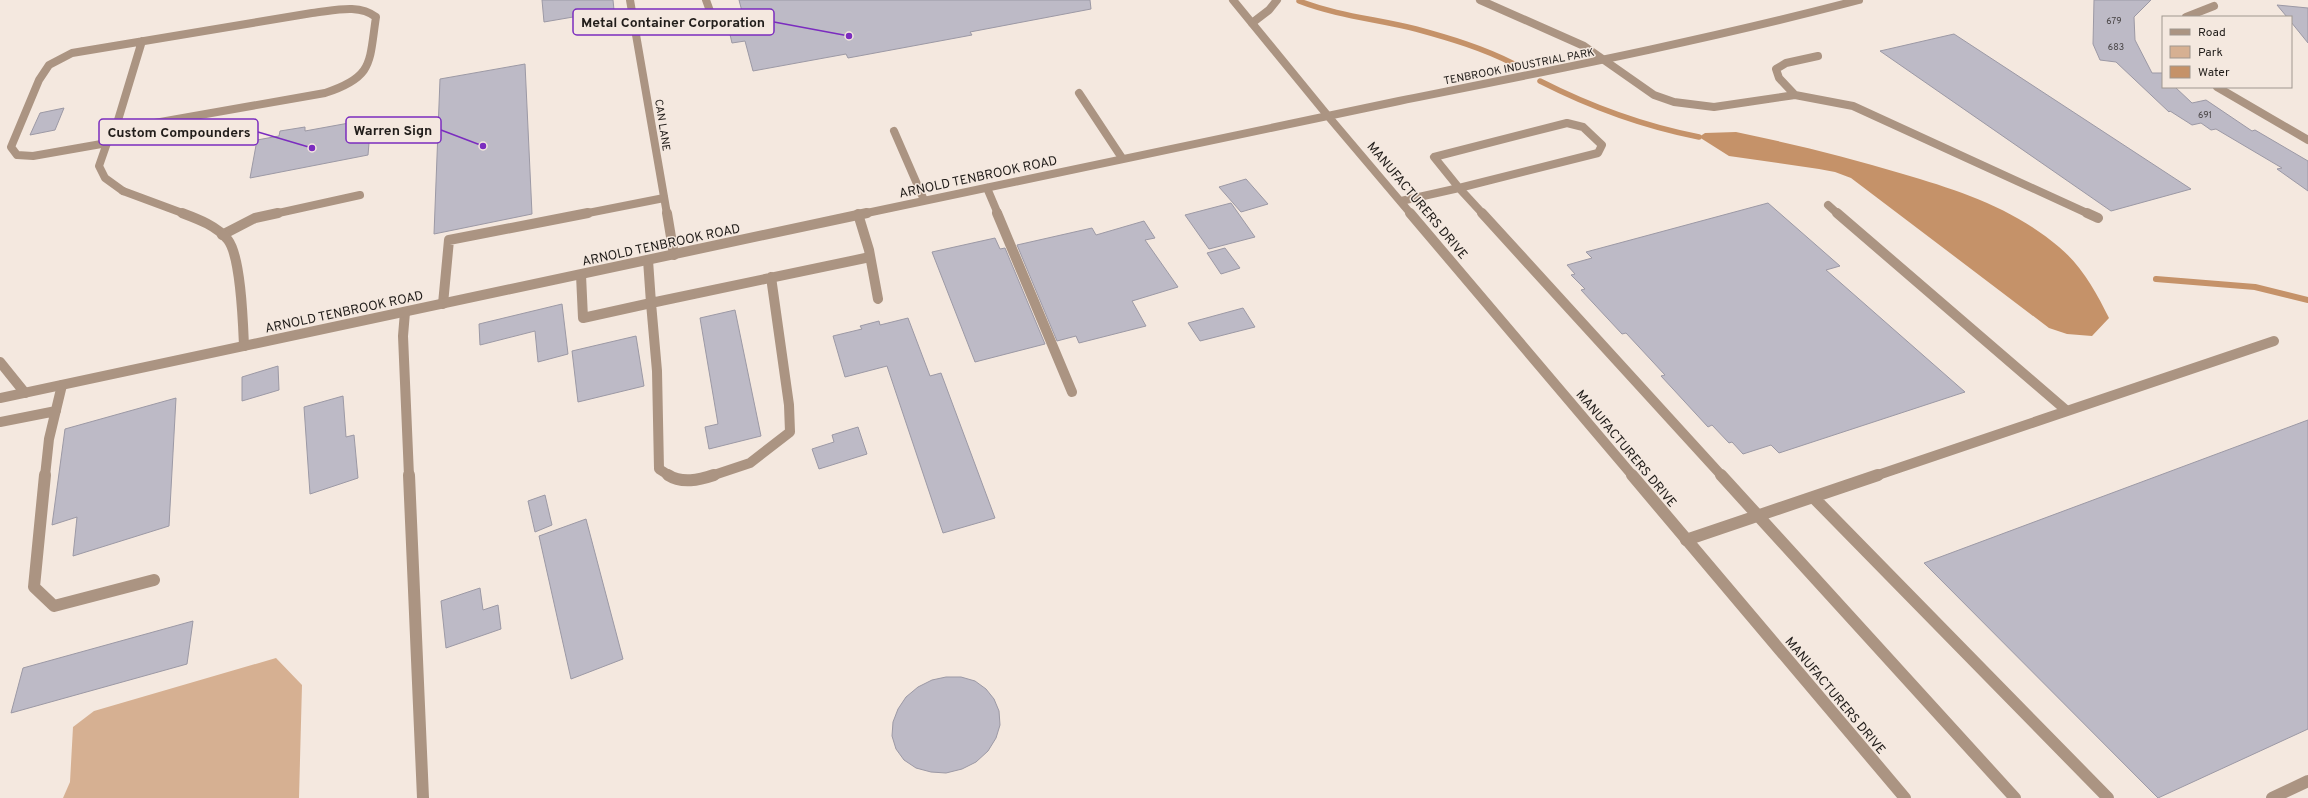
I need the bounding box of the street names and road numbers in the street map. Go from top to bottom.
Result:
street label: TENBROOK INDUSTRIAL PARK [1443,45,1596,88]
street label: CAN LANE [651,98,673,152]
street label: MANUFACTURERS DRIVE [1363,139,1470,263]
street label: ARNOLD TENBROOK ROAD [898,153,1059,203]
street label: ARNOLD TENBROOK ROAD [581,221,742,271]
street label: ARNOLD TENBROOK ROAD [264,288,425,338]
street label: MANUFACTURERS DRIVE [1572,387,1679,511]
street label: MANUFACTURERS DRIVE [1781,634,1888,758]

